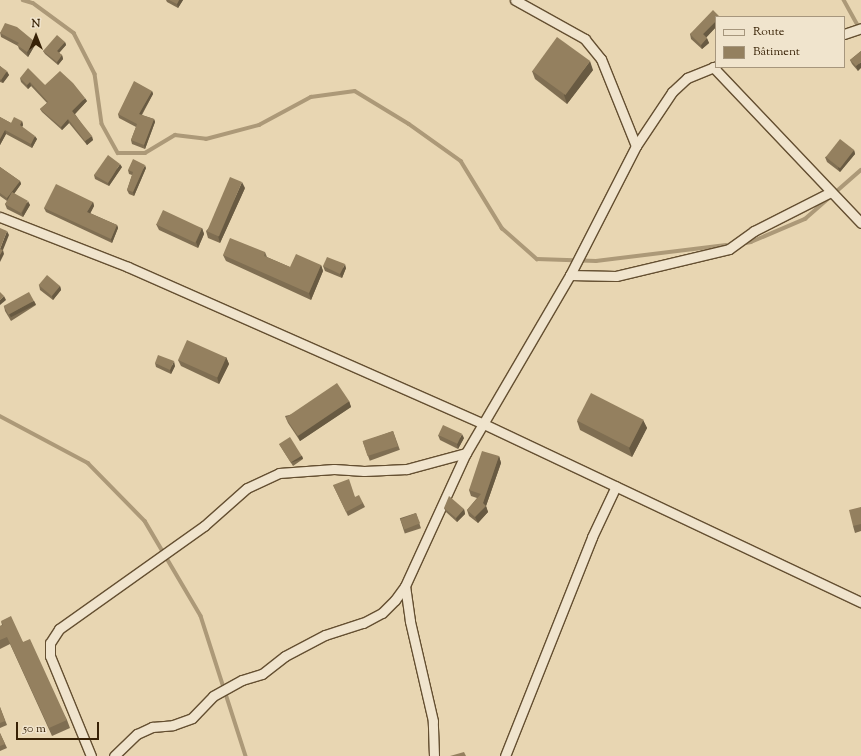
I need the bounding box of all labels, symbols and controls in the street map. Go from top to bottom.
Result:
north arrow [16,16,56,56]
text: N [32,16,40,32]
legend [715,16,845,68]
text: Route [753,23,784,41]
text: Bâtiment [753,43,800,61]
scale bar [18,714,101,740]
text: 50 m [23,720,46,738]

